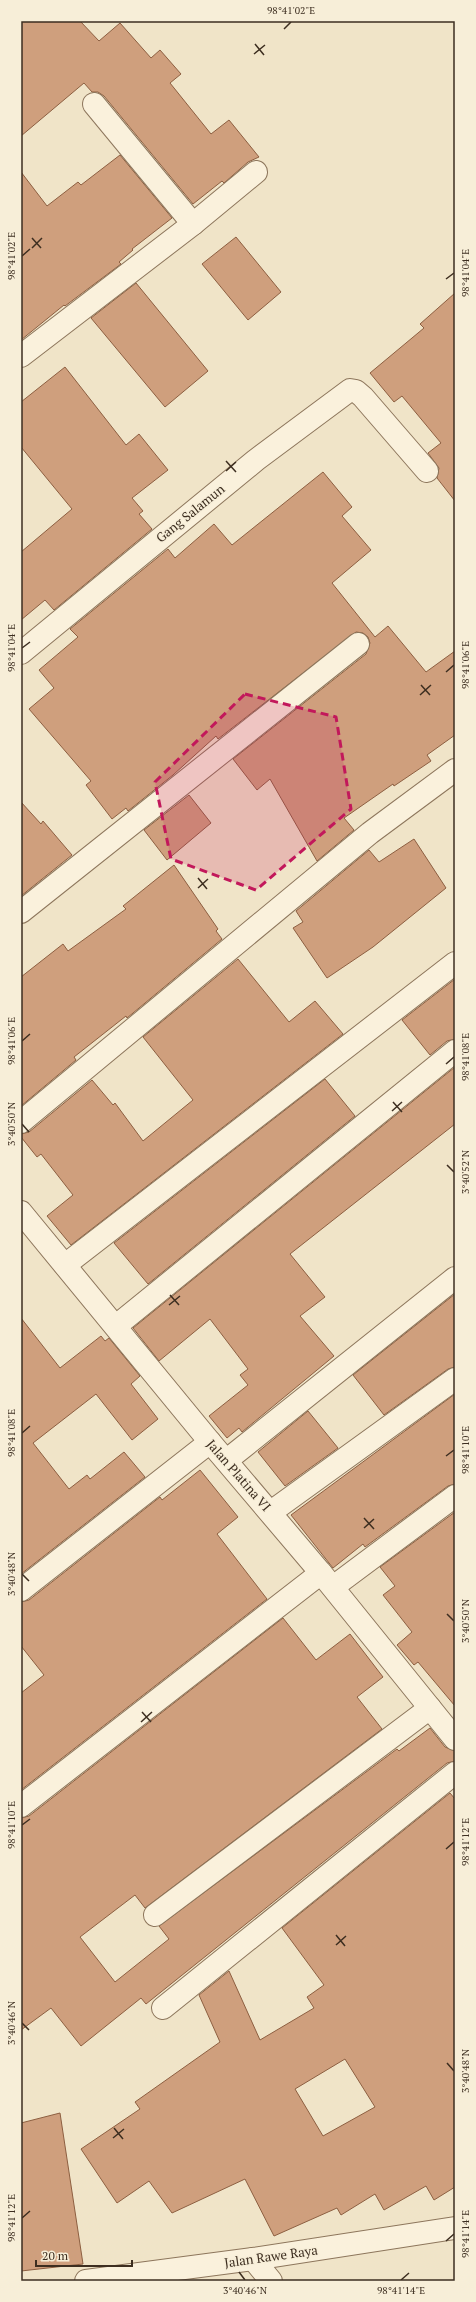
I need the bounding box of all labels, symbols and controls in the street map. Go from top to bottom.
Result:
text: 98°41'02"E [267,4,315,17]
text: 98°41'02"E [5,232,18,280]
text: 98°41'04"E [459,249,472,297]
street label: Gang Salamun [152,480,228,546]
text: 98°41'04"E [5,624,18,672]
text: 98°41'06"E [459,641,472,689]
text: 98°41'06"E [5,1017,18,1065]
text: 98°41'08"E [459,1033,472,1081]
text: 3°40'50"N [5,1101,18,1146]
text: 3°40'52"N [459,1149,472,1194]
text: 98°41'08"E [5,1409,18,1457]
text: 98°41'10"E [459,1426,472,1474]
street label: Jalan Platina VI [203,1435,275,1515]
text: 3°40'48"N [5,1551,18,1596]
text: 3°40'50"N [459,1598,472,1643]
text: 98°41'10"E [5,1801,18,1849]
text: 98°41'12"E [459,1818,472,1866]
text: 3°40'46"N [5,2000,18,2045]
text: 3°40'48"N [459,2048,472,2093]
text: 98°41'12"E [5,2194,18,2242]
text: 98°41'14"E [459,2210,472,2258]
street label: Jalan Rawe Raya [223,2240,319,2271]
scale bar [36,2242,132,2268]
text: 20 m [42,2248,69,2263]
text: 3°40'46"N [223,2284,268,2297]
text: 98°41'14"E [377,2284,425,2297]

